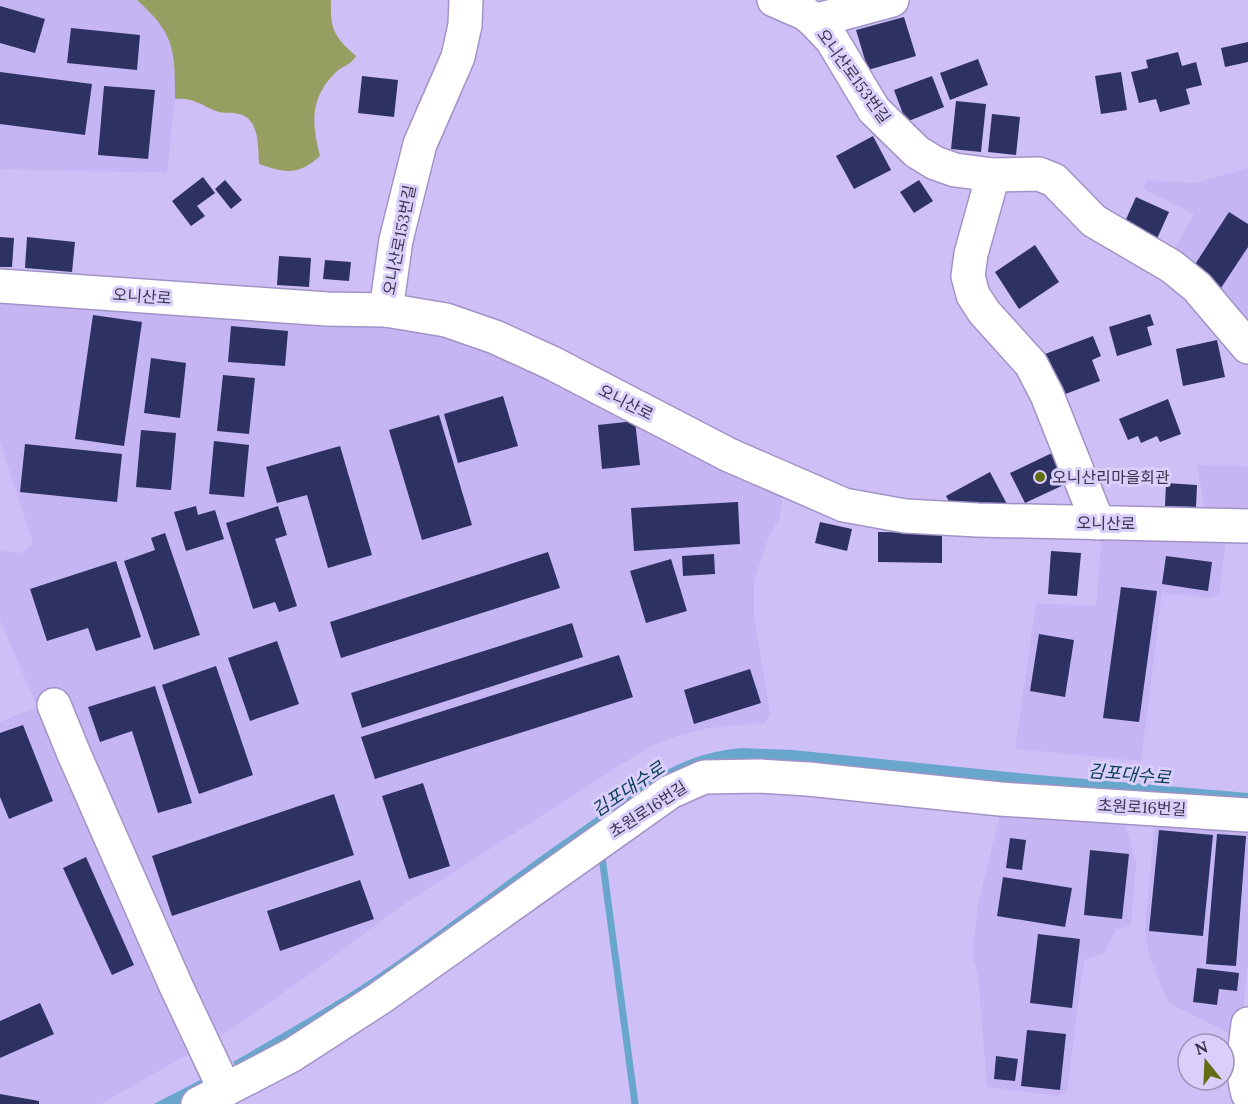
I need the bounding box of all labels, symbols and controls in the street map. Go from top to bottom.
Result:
street label: 오니산로153번길 [813,25,895,127]
street label: 오니산로153번길 [379,183,419,297]
street label: 오니산로 [112,284,172,308]
street label: 오니산로 [595,380,657,424]
place label: 오니산리마을회관 [1052,467,1170,487]
marker: 오니산리마을회관 [1033,470,1047,484]
street label: 오니산로 [1076,512,1136,534]
water label: 김포대수로 [587,756,670,822]
water label: 김포대수로 [1087,759,1173,789]
street label: 초원로16번길 [605,776,691,842]
street label: 초원로16번길 [1097,795,1187,819]
north arrow [1176,1032,1236,1092]
text: N [1192,1036,1210,1059]

